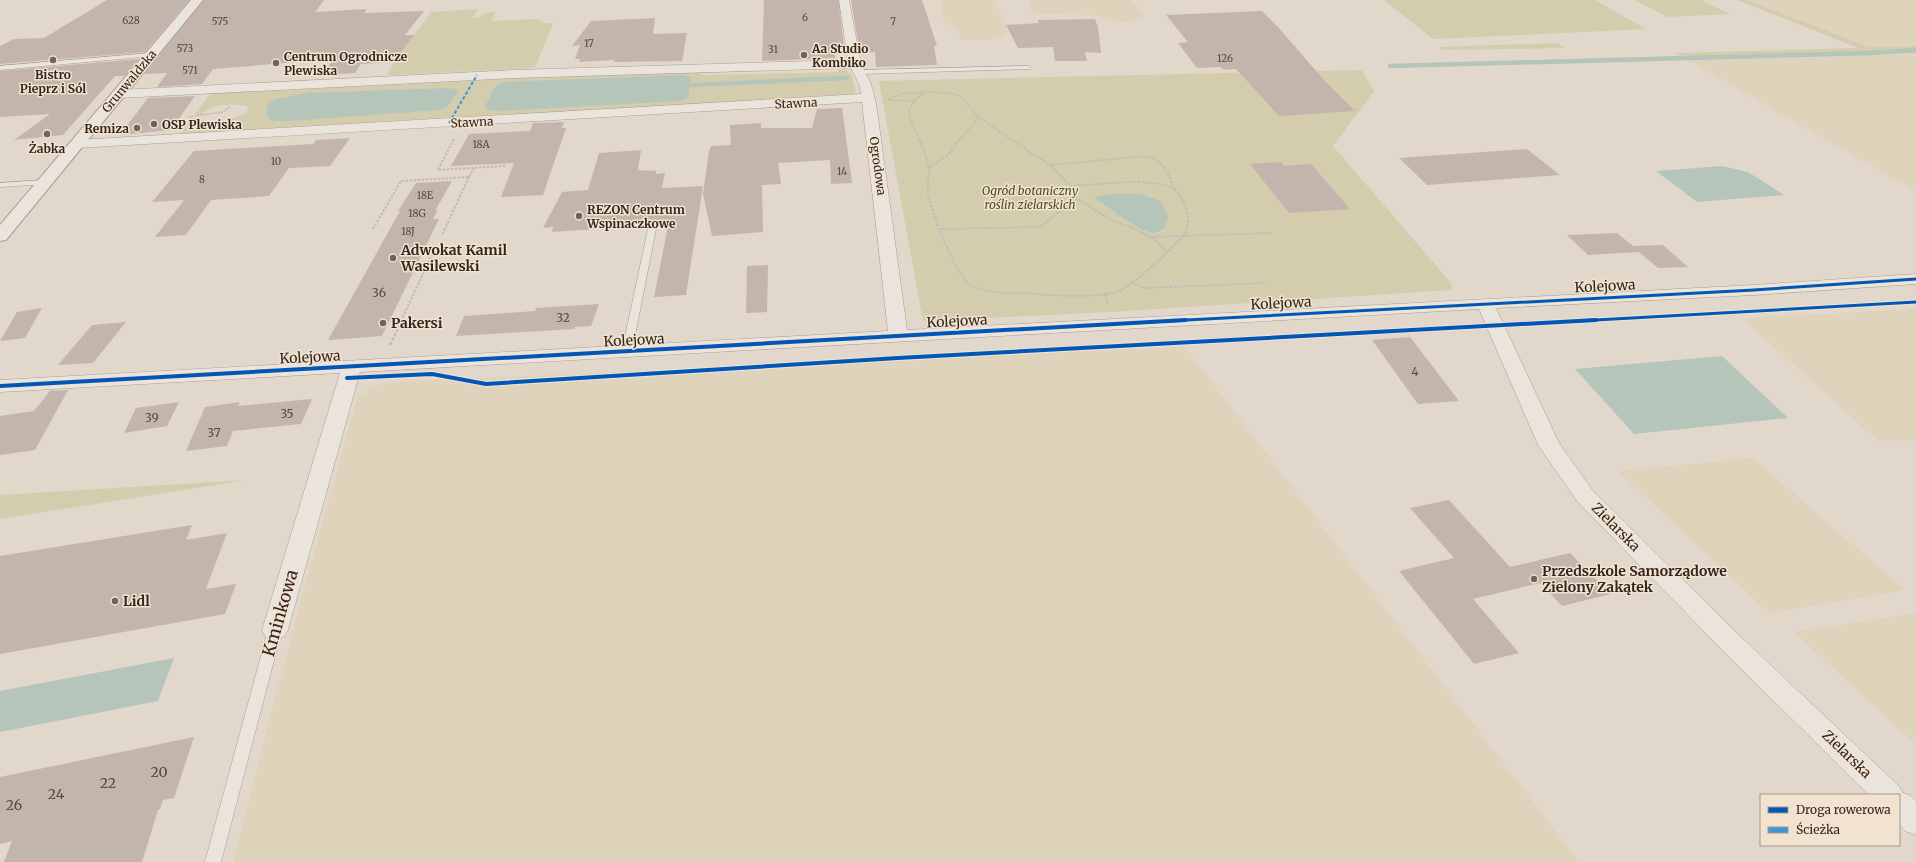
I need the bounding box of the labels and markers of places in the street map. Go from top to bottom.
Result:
place label: Aa Studio Kombiko [811,41,868,70]
place label: Centrum Ogrodnicze Plewiska [284,49,408,78]
marker: Aa Studio Kombiko [799,50,809,60]
marker: Bistro Pieprz i Sól [48,55,58,65]
marker: Centrum Ogrodnicze Plewiska [271,58,281,68]
place label: Bistro Pieprz i Sól [20,67,86,96]
place label: OSP Plewiska [162,117,242,132]
marker: OSP Plewiska [149,119,159,129]
place label: Remiza [84,121,129,136]
marker: Remiza [132,123,142,133]
marker: Żabka [42,129,52,139]
place label: Żabka [29,141,65,156]
place label: REZON Centrum Wspinaczkowe [586,202,685,231]
marker: REZON Centrum Wspinaczkowe [574,211,584,221]
place label: Adwokat Kamil Wasilewski [400,241,507,275]
marker: Adwokat Kamil Wasilewski [388,253,398,263]
place label: Pakersi [391,314,443,332]
marker: Pakersi [378,318,388,328]
place label: Przedszkole Samorządowe Zielony Zakątek [1542,562,1727,596]
marker: Przedszkole Samorządowe Zielony Zakątek [1529,574,1539,584]
place label: Lidl [123,592,150,610]
marker: Lidl [110,596,120,606]

